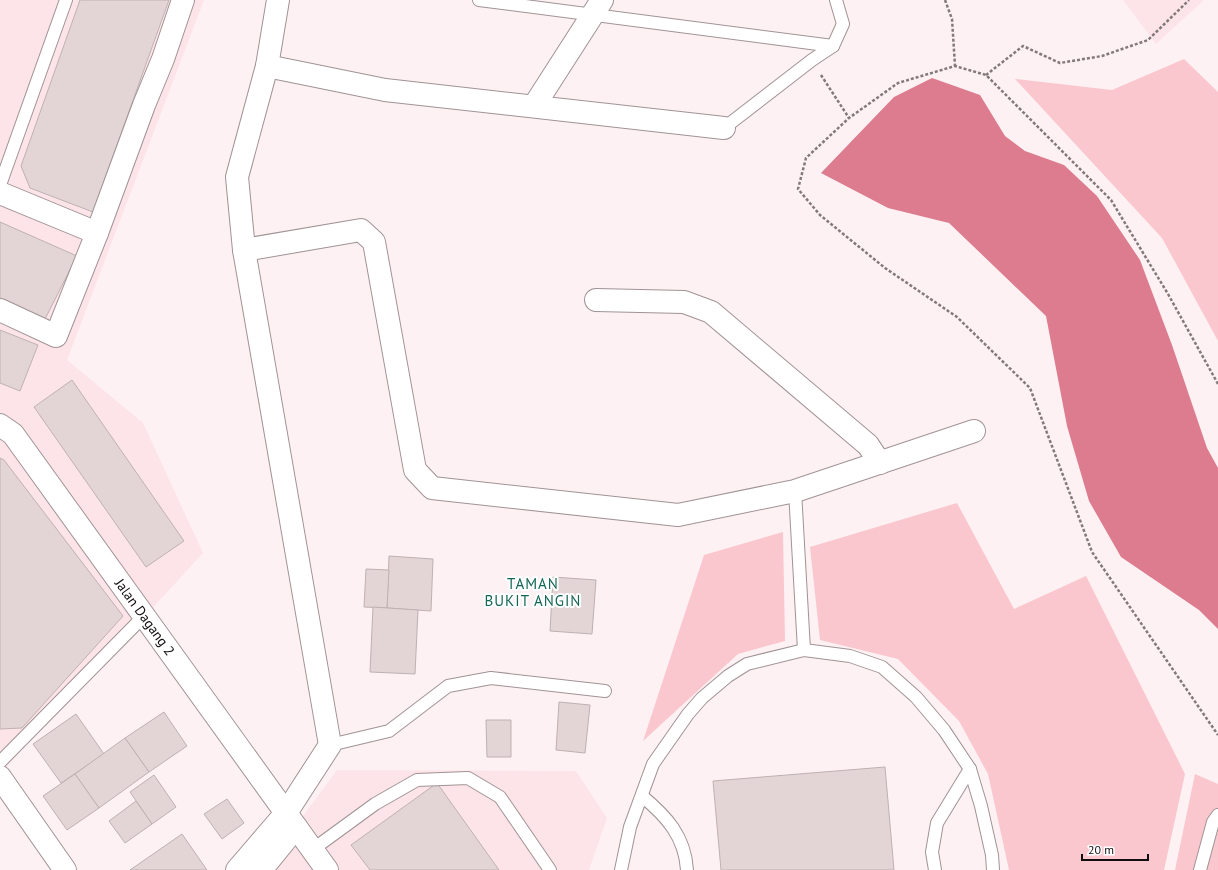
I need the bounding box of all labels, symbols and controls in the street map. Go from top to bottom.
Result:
street label: Jalan Dagang 2 [111,574,179,659]
district label: TAMAN BUKIT ANGIN [485,574,581,610]
scale bar [1082,836,1148,862]
text: 20 m [1088,842,1114,857]

